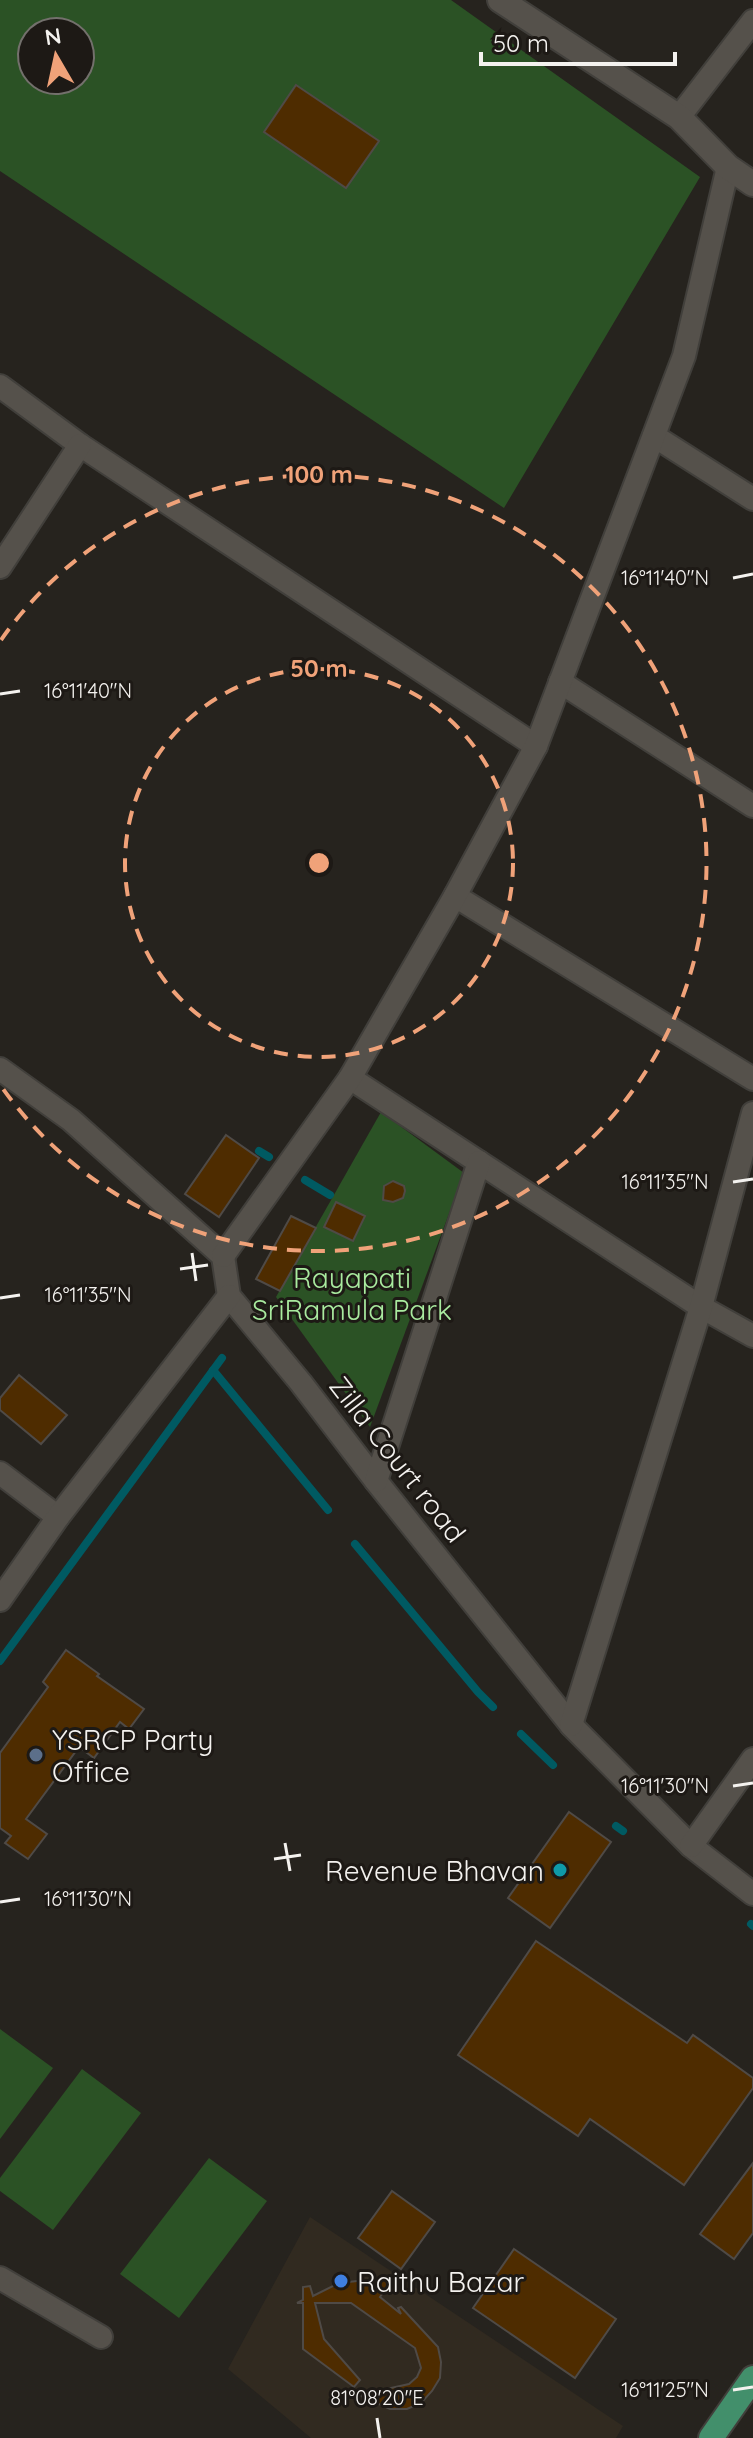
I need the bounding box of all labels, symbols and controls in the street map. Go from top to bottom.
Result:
north arrow [16,16,96,96]
scale bar [481,16,675,66]
text: N [43,21,63,51]
text: 50 m [493,28,549,58]
text: 100 m [285,459,353,489]
text: 16°11'40"N [621,565,709,590]
text: 50 m [290,653,348,683]
text: 16°11'40"N [44,678,132,703]
centre of rings [305,849,333,877]
text: 16°11'35"N [621,1169,709,1194]
park label: Rayapati SriRamula Park [252,1260,452,1327]
text: 16°11'35"N [44,1282,132,1307]
street label: Zilla Court road [322,1369,474,1549]
place label: YSRCP Party Office [52,1722,213,1789]
marker: YSRCP Party Office [27,1746,45,1764]
text: 16°11'30"N [621,1773,709,1798]
place label: Revenue Bhavan [325,1853,544,1888]
marker: Revenue Bhavan [551,1861,569,1879]
text: 16°11'30"N [44,1886,132,1911]
place label: Raithu Bazar [357,2264,524,2299]
marker: Raithu Bazar [332,2272,350,2290]
text: 16°11'25"N [621,2377,709,2402]
text: 81°08'20"E [330,2385,424,2410]

